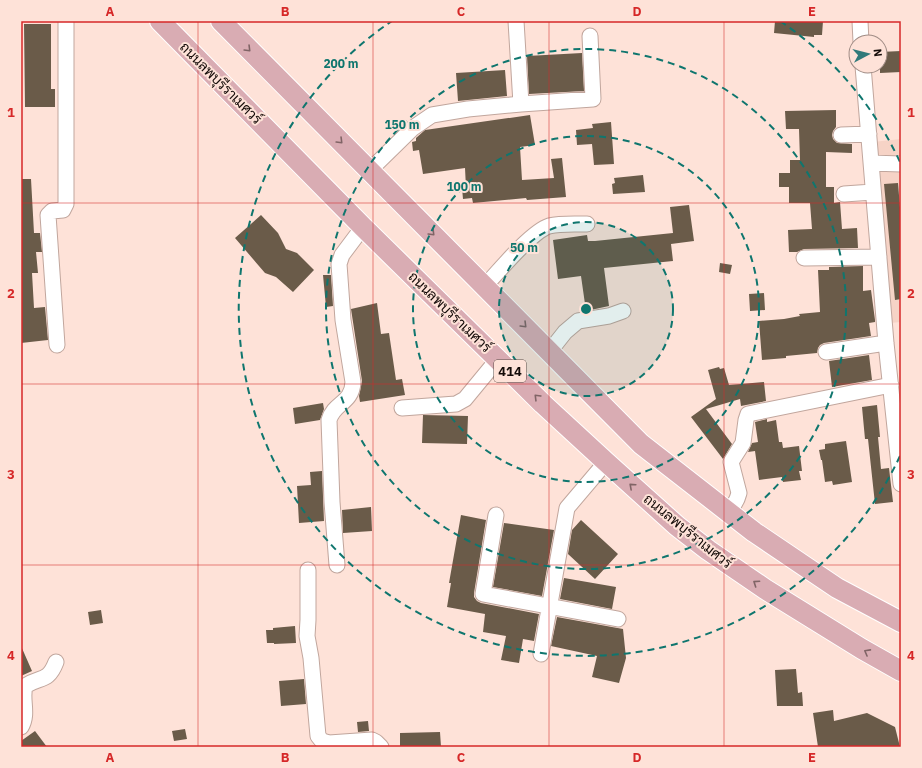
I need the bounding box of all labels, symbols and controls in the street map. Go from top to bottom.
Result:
text: A [106,3,115,20]
text: B [281,3,290,20]
text: C [457,3,466,20]
text: D [632,3,642,20]
text: E [808,3,816,20]
north arrow [848,34,888,74]
street label: ถนนลพบุรีราเมศวร์ [175,38,266,129]
one-way arrow [243,44,251,52]
text: N [870,48,885,58]
text: 200 m [323,56,359,71]
text: 1 [7,104,15,121]
text: 1 [907,104,915,121]
text: 150 m [384,117,420,132]
one-way arrow [335,136,343,144]
text: 100 m [446,179,482,194]
one-way arrow [427,228,435,236]
text: 50 m [510,240,538,255]
street label: ถนนลพบุรีราเมศวร์ [404,268,496,357]
text: 2 [7,285,15,302]
text: 2 [907,285,915,302]
centre of rings [579,302,593,316]
one-way arrow [519,320,527,328]
road number: 414 [494,360,526,382]
one-way arrow [534,394,542,402]
text: 3 [7,466,15,483]
text: 3 [907,466,915,483]
one-way arrow [629,483,637,491]
street label: ถนนลพบุรีราเมศวร์ [639,490,736,573]
one-way arrow [754,581,761,588]
text: 4 [7,647,15,664]
text: 4 [907,647,915,664]
one-way arrow [864,649,871,656]
text: A [106,749,115,766]
text: B [281,749,290,766]
text: C [457,749,466,766]
text: D [632,749,642,766]
text: E [808,749,816,766]

